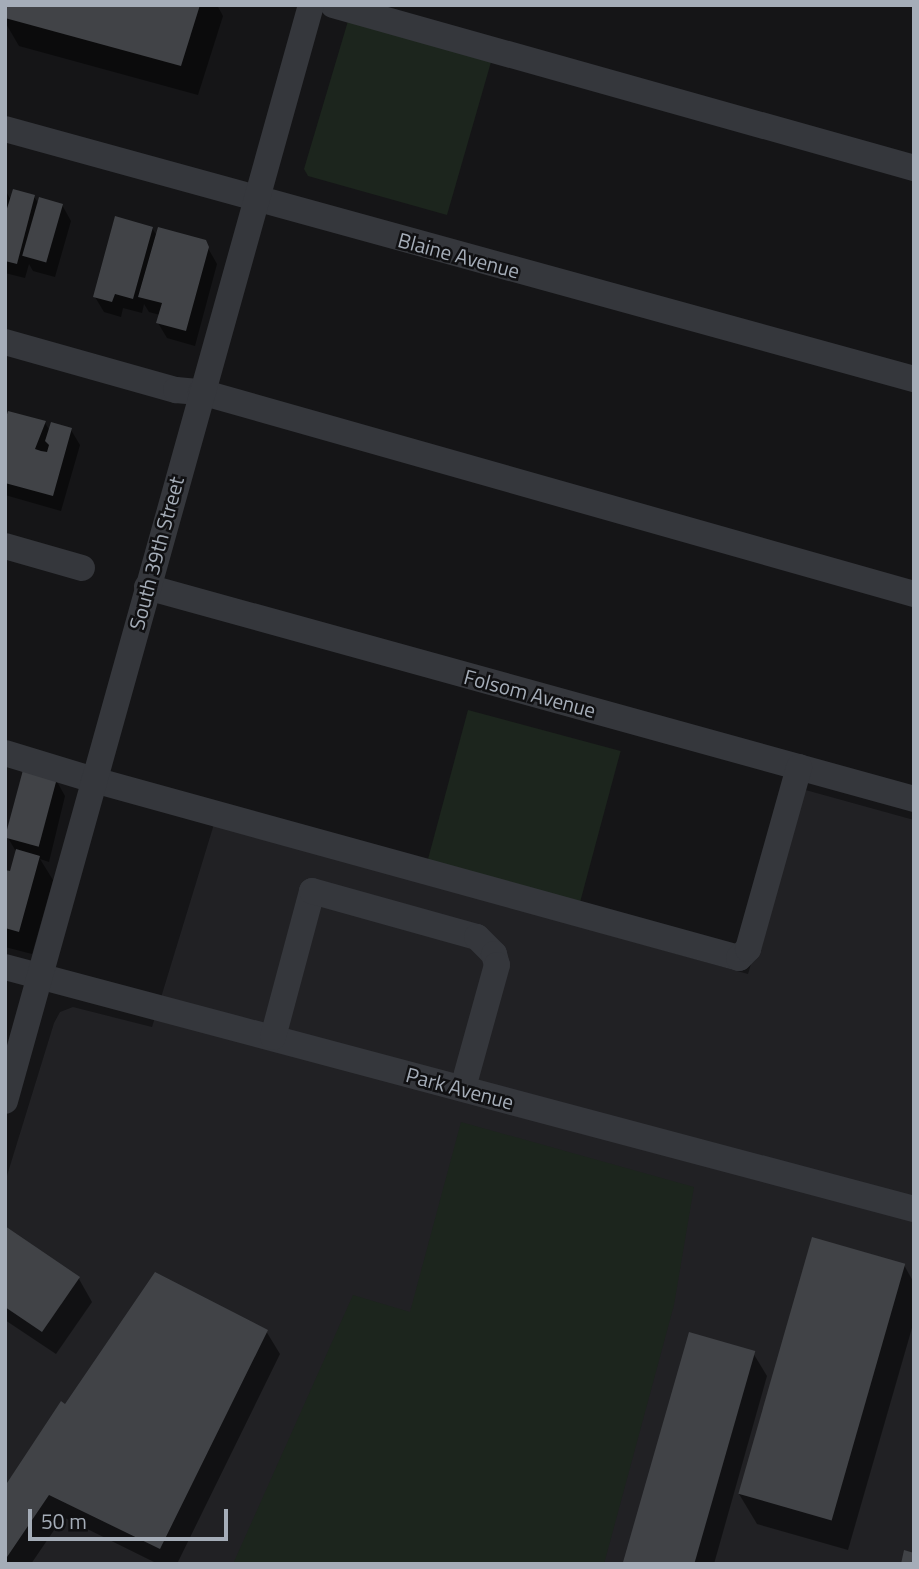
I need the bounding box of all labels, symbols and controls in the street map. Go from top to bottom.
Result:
street label: Blaine Avenue [395,227,523,283]
street label: South 39th Street [123,474,189,632]
street label: Folsom Avenue [461,663,599,723]
street label: Park Avenue [403,1062,517,1114]
scale bar [32,1496,231,1540]
text: 50 m [41,1505,87,1537]

